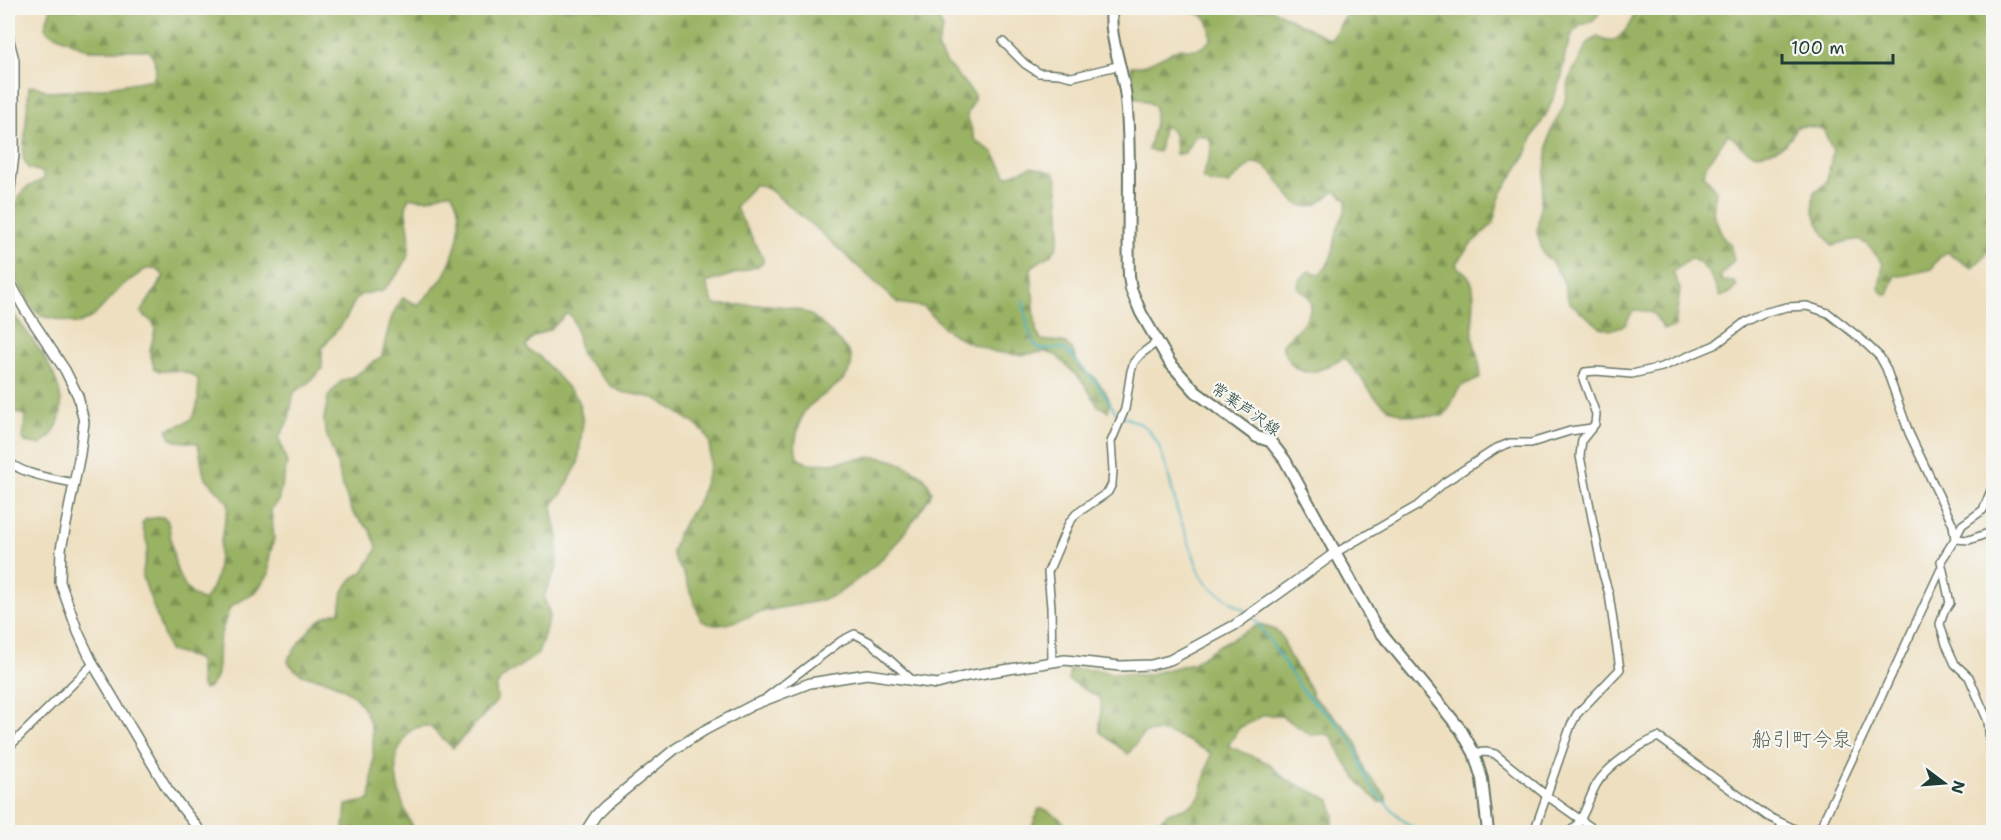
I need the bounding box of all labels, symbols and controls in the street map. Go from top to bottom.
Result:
scale bar [1782,27,1893,65]
text: 100 m [1791,36,1845,60]
street label: 常葉芦沢線 [1207,377,1285,441]
district label: 船引町今泉 [1752,726,1852,752]
north arrow [1914,753,1974,813]
text: N [1946,778,1970,796]

